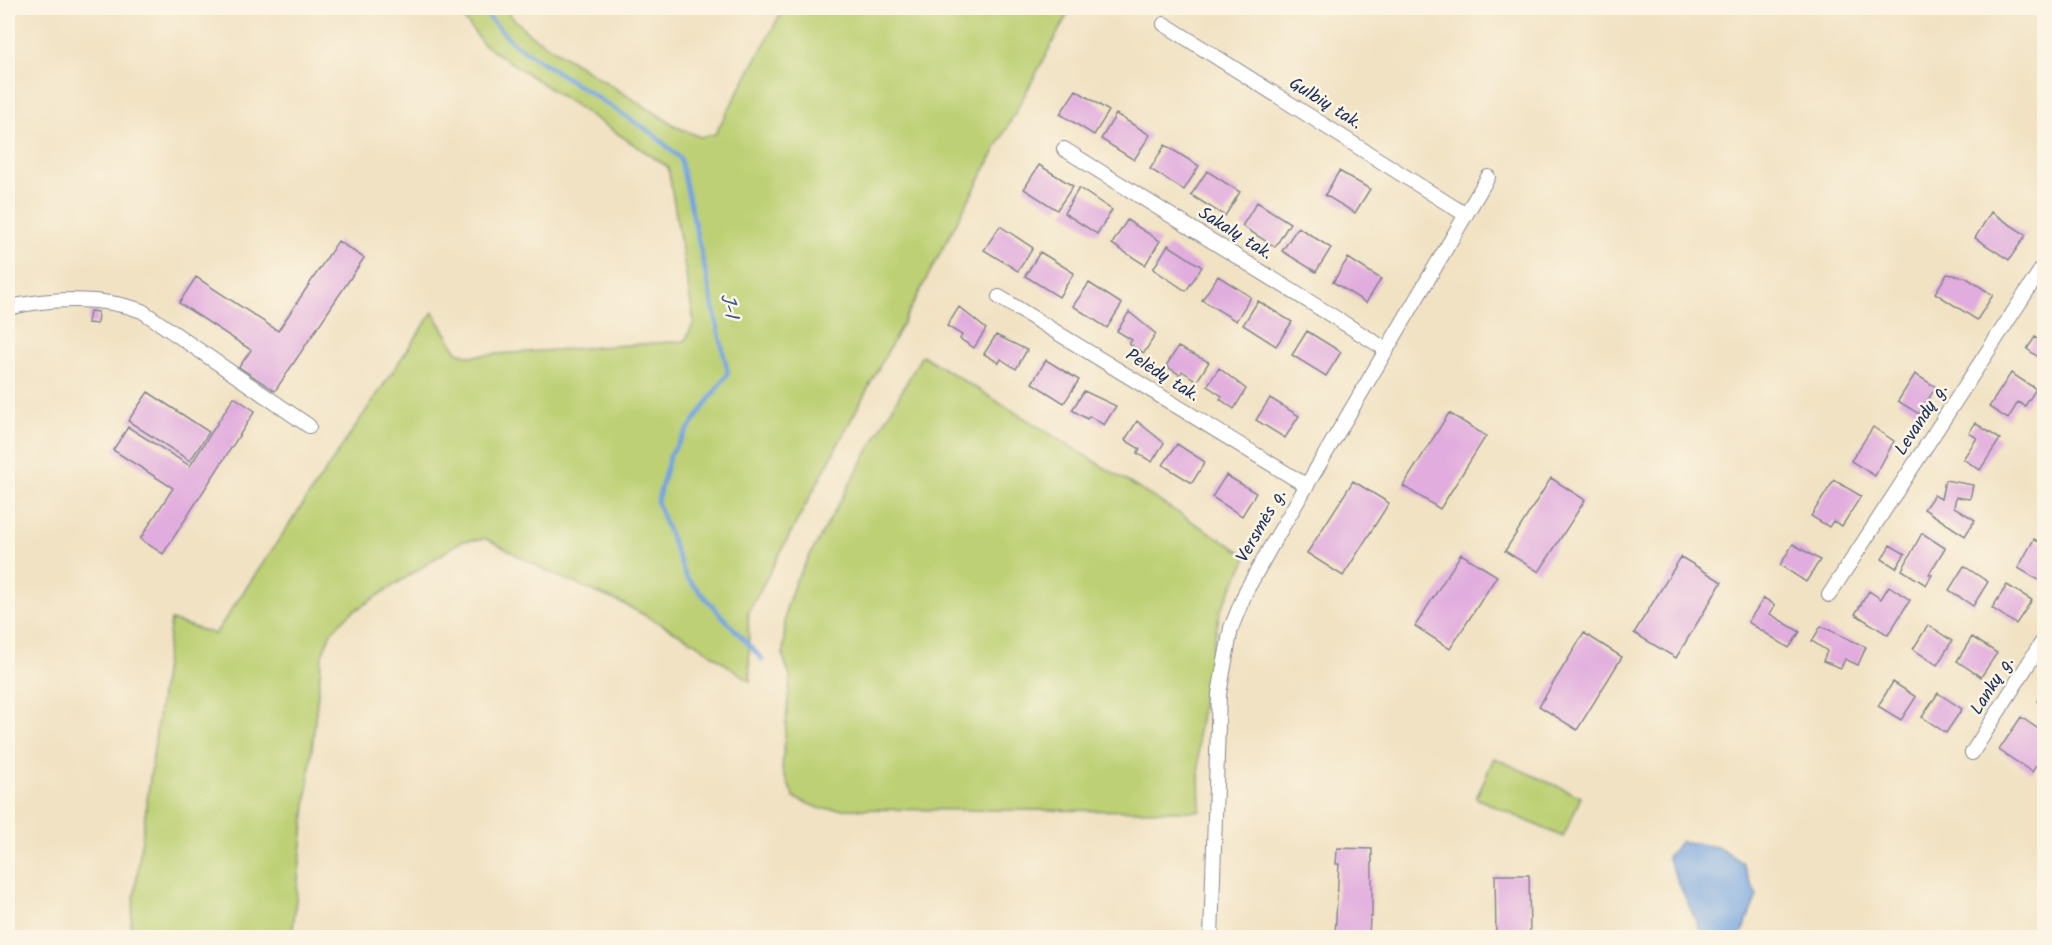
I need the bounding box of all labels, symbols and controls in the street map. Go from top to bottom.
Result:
street label: Gulbių tak. [1283,70,1367,138]
street label: Sakalų tak. [1192,200,1278,268]
water label: J-1 [710,291,747,324]
street label: Pelėdų tak. [1119,342,1205,410]
street label: Levandų g. [1888,378,1956,462]
street label: Versmės g. [1229,484,1295,568]
street label: Lankų g. [1963,651,2023,721]

